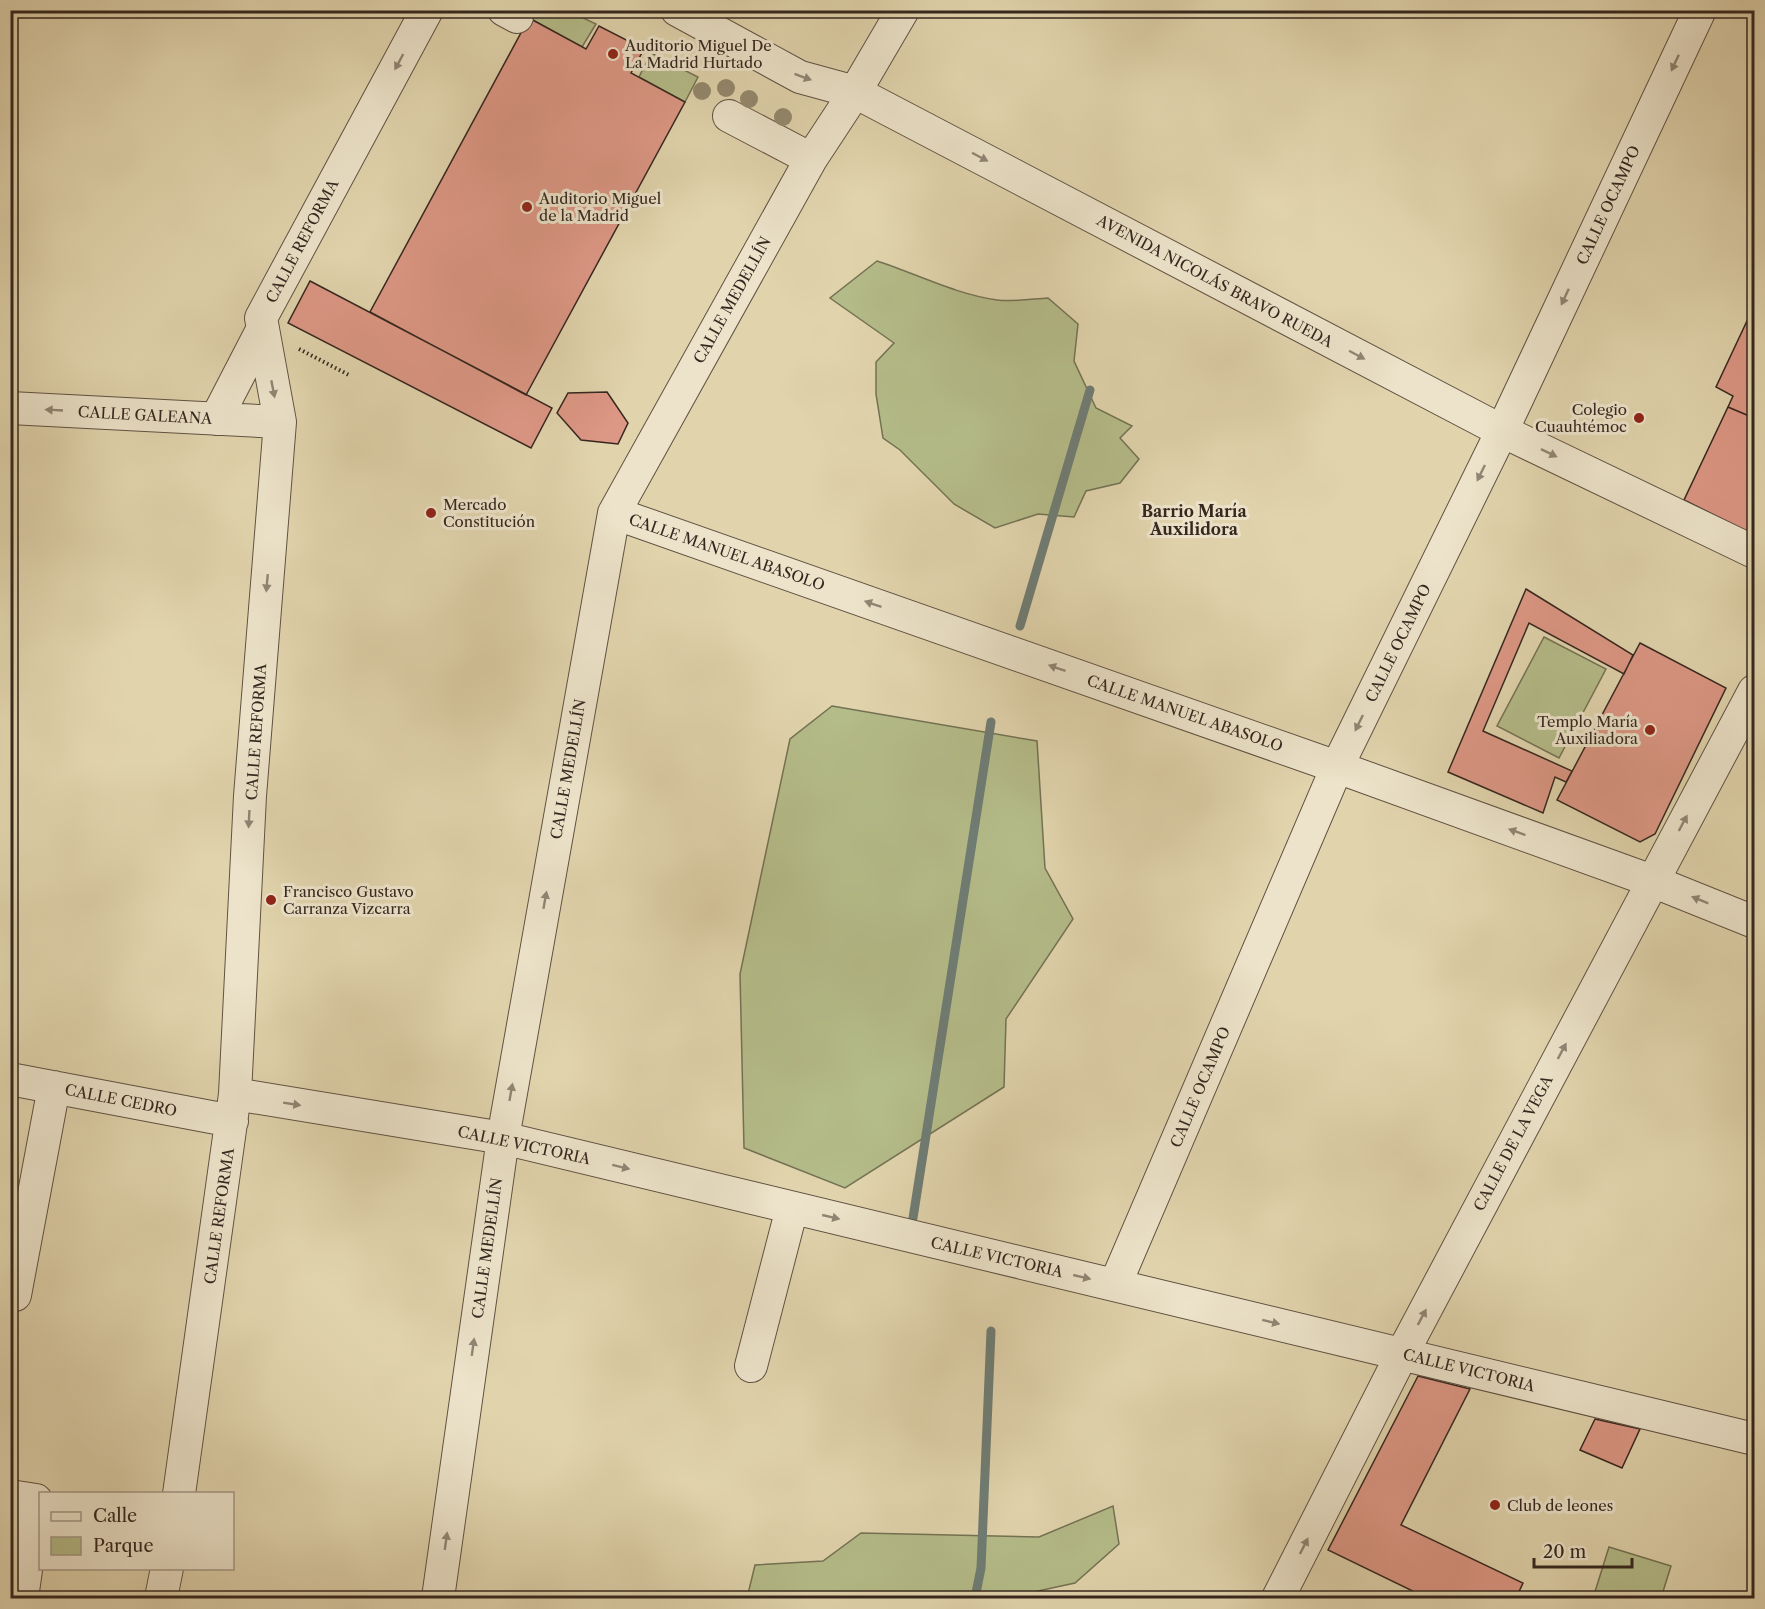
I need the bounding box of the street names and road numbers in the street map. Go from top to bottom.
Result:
street label: CALLE OCAMPO [1572,142,1644,268]
street label: CALLE REFORMA [261,175,343,306]
street label: AVENIDA NICOLÁS BRAVO RUEDA [1093,210,1337,352]
street label: CALLE MEDELLÍN [689,233,775,367]
street label: CALLE GALEANA [77,402,213,428]
street label: CALLE MANUEL ABASOLO [627,509,827,595]
street label: CALLE OCAMPO [1361,581,1435,705]
street label: CALLE REFORMA [242,662,270,801]
street label: CALLE MANUEL ABASOLO [1085,670,1285,756]
street label: CALLE MEDELLÍN [546,697,590,841]
street label: CALLE OCAMPO [1166,1024,1234,1150]
street label: CALLE DE LA VEGA [1469,1071,1557,1214]
street label: CALLE CEDRO [63,1080,179,1120]
street label: CALLE VICTORIA [456,1122,593,1169]
street label: CALLE REFORMA [200,1146,238,1285]
street label: CALLE MEDELLÍN [468,1176,506,1320]
street label: CALLE VICTORIA [929,1233,1066,1282]
street label: CALLE VICTORIA [1401,1344,1538,1396]

